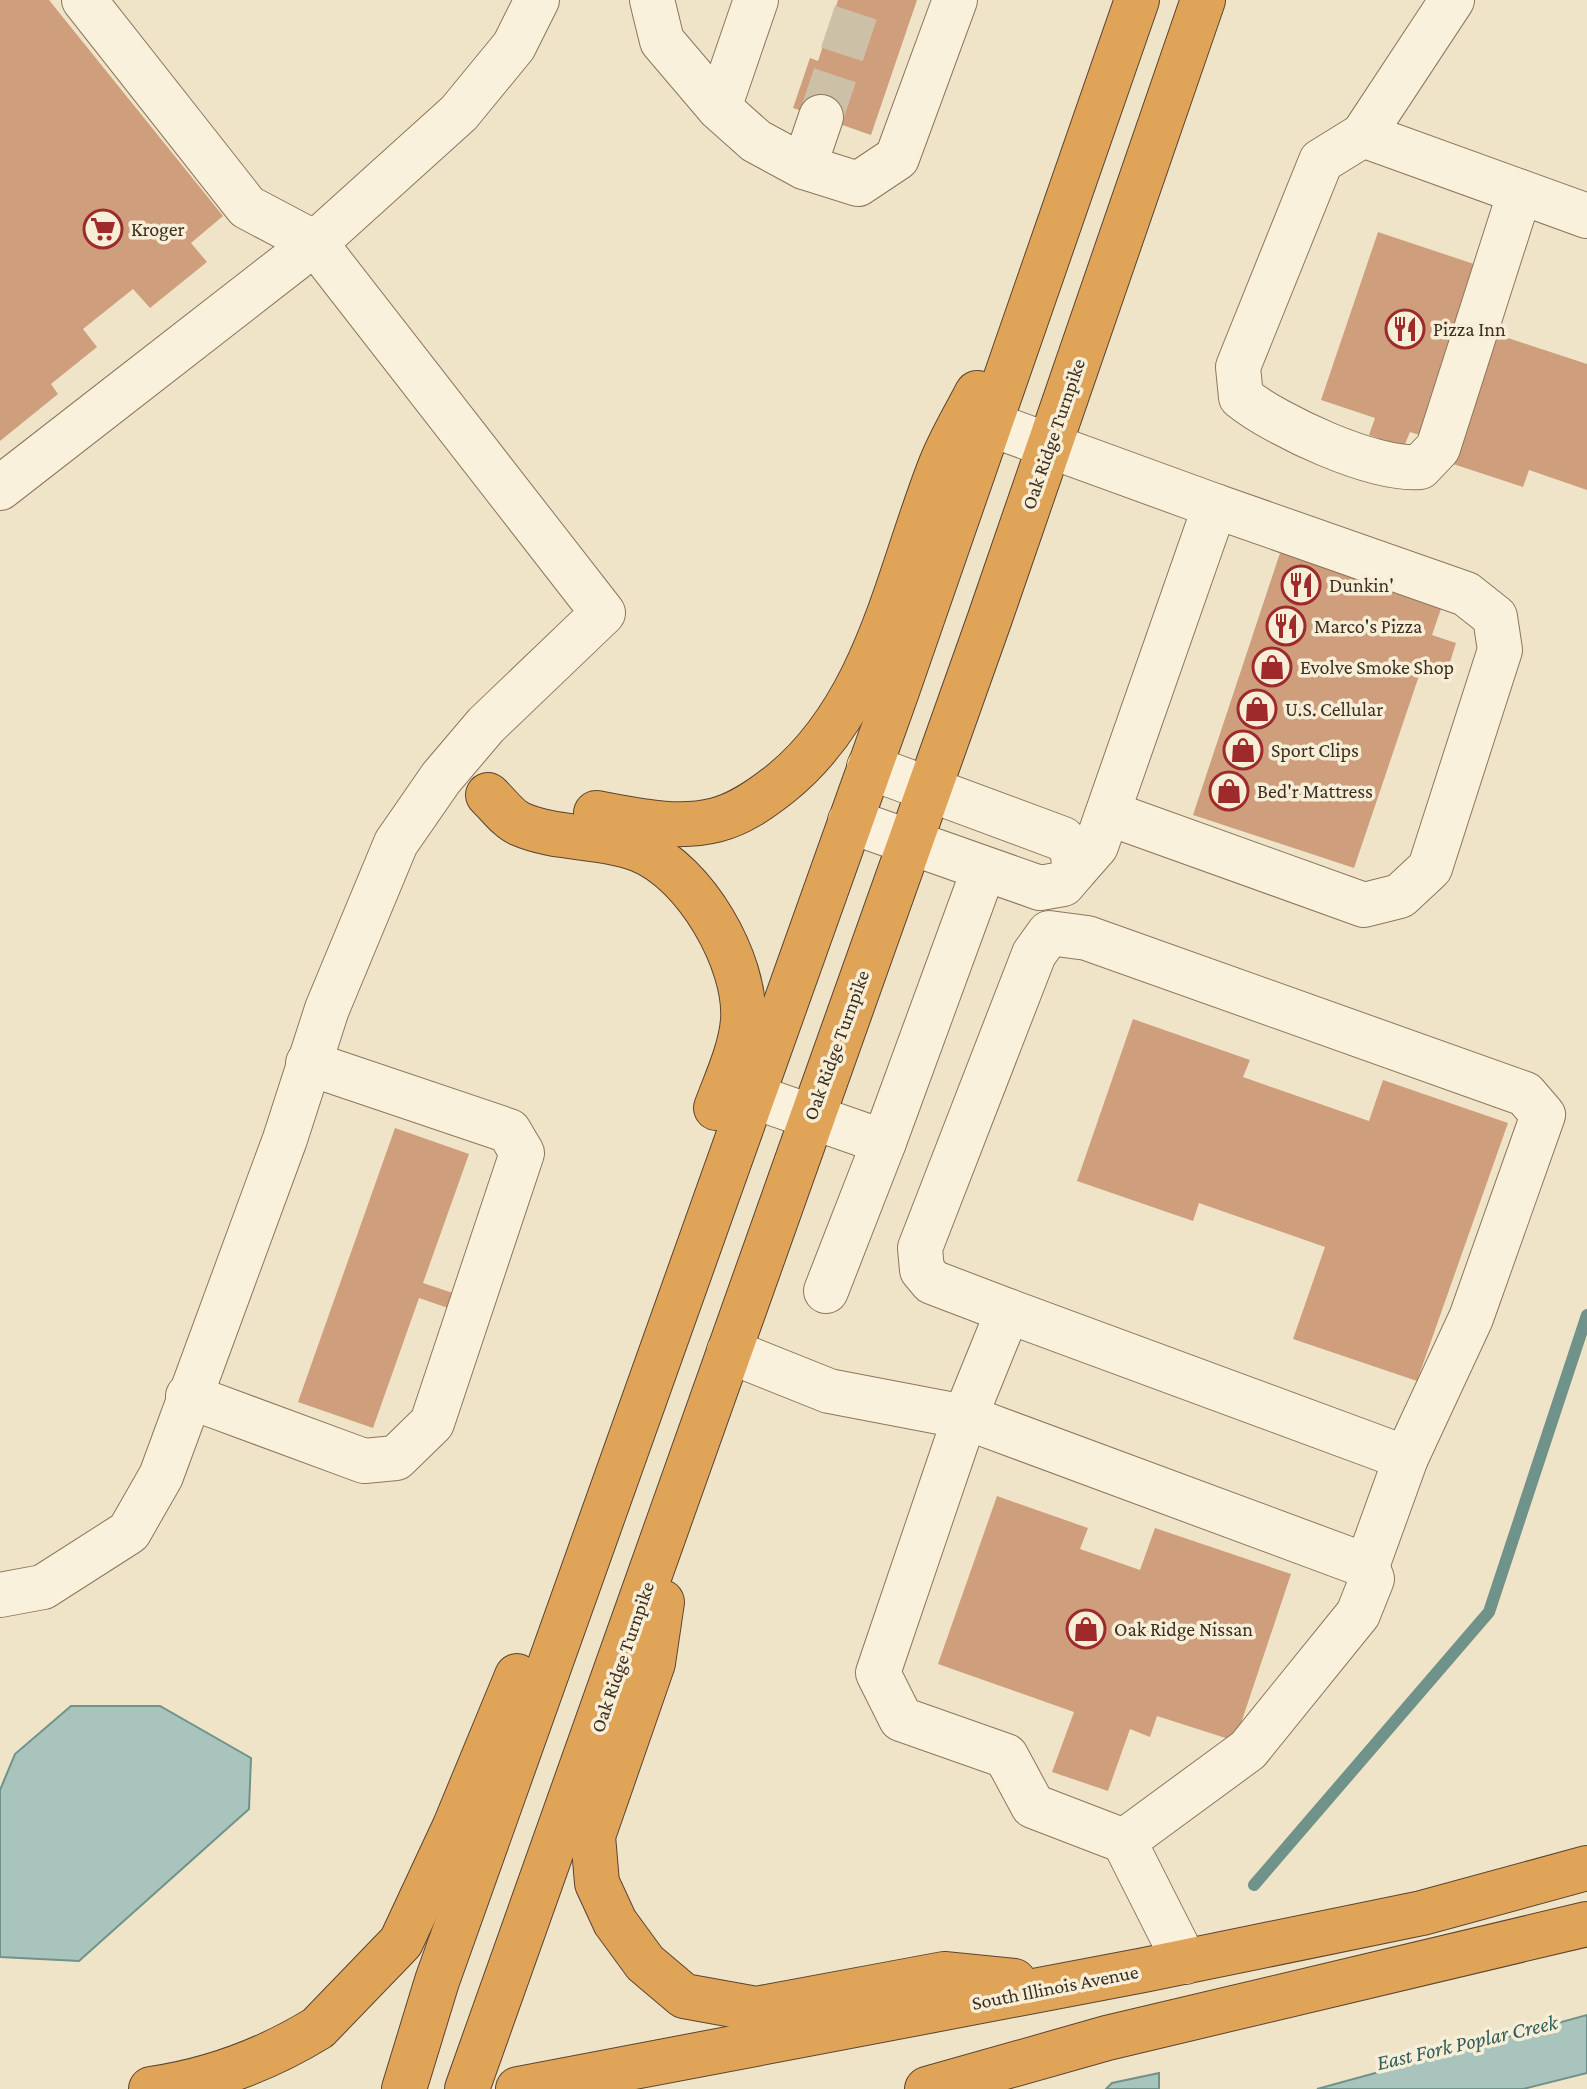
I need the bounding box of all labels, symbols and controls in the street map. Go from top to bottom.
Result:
supermarket icon: Kroger [82,208,124,250]
place label: Kroger [131,218,185,241]
restaurant icon: Pizza Inn [1384,308,1426,350]
place label: Pizza Inn [1433,318,1506,340]
street label: Oak Ridge Turnpike [1017,355,1090,513]
restaurant icon: Dunkin' [1280,564,1322,606]
place label: Dunkin' [1329,574,1394,596]
restaurant icon: Marco's Pizza [1265,605,1307,647]
place label: Marco's Pizza [1314,615,1422,637]
shop icon: Evolve Smoke Shop [1251,646,1293,688]
place label: Evolve Smoke Shop [1300,656,1454,679]
shop icon: U.S. Cellular [1236,688,1278,730]
place label: U.S. Cellular [1285,698,1383,720]
shop icon: Sport Clips [1222,729,1264,771]
place label: Sport Clips [1271,739,1359,762]
shop icon: Bed'r Mattress [1208,770,1250,812]
place label: Bed'r Mattress [1257,780,1373,802]
street label: Oak Ridge Turnpike [799,967,874,1123]
street label: Oak Ridge Turnpike [586,1578,659,1736]
shop icon: Oak Ridge Nissan [1065,1608,1107,1650]
place label: Oak Ridge Nissan [1114,1618,1253,1641]
street label: South Illinois Avenue [970,1960,1140,2014]
water label: East Fork Poplar Creek [1374,2009,1561,2075]

